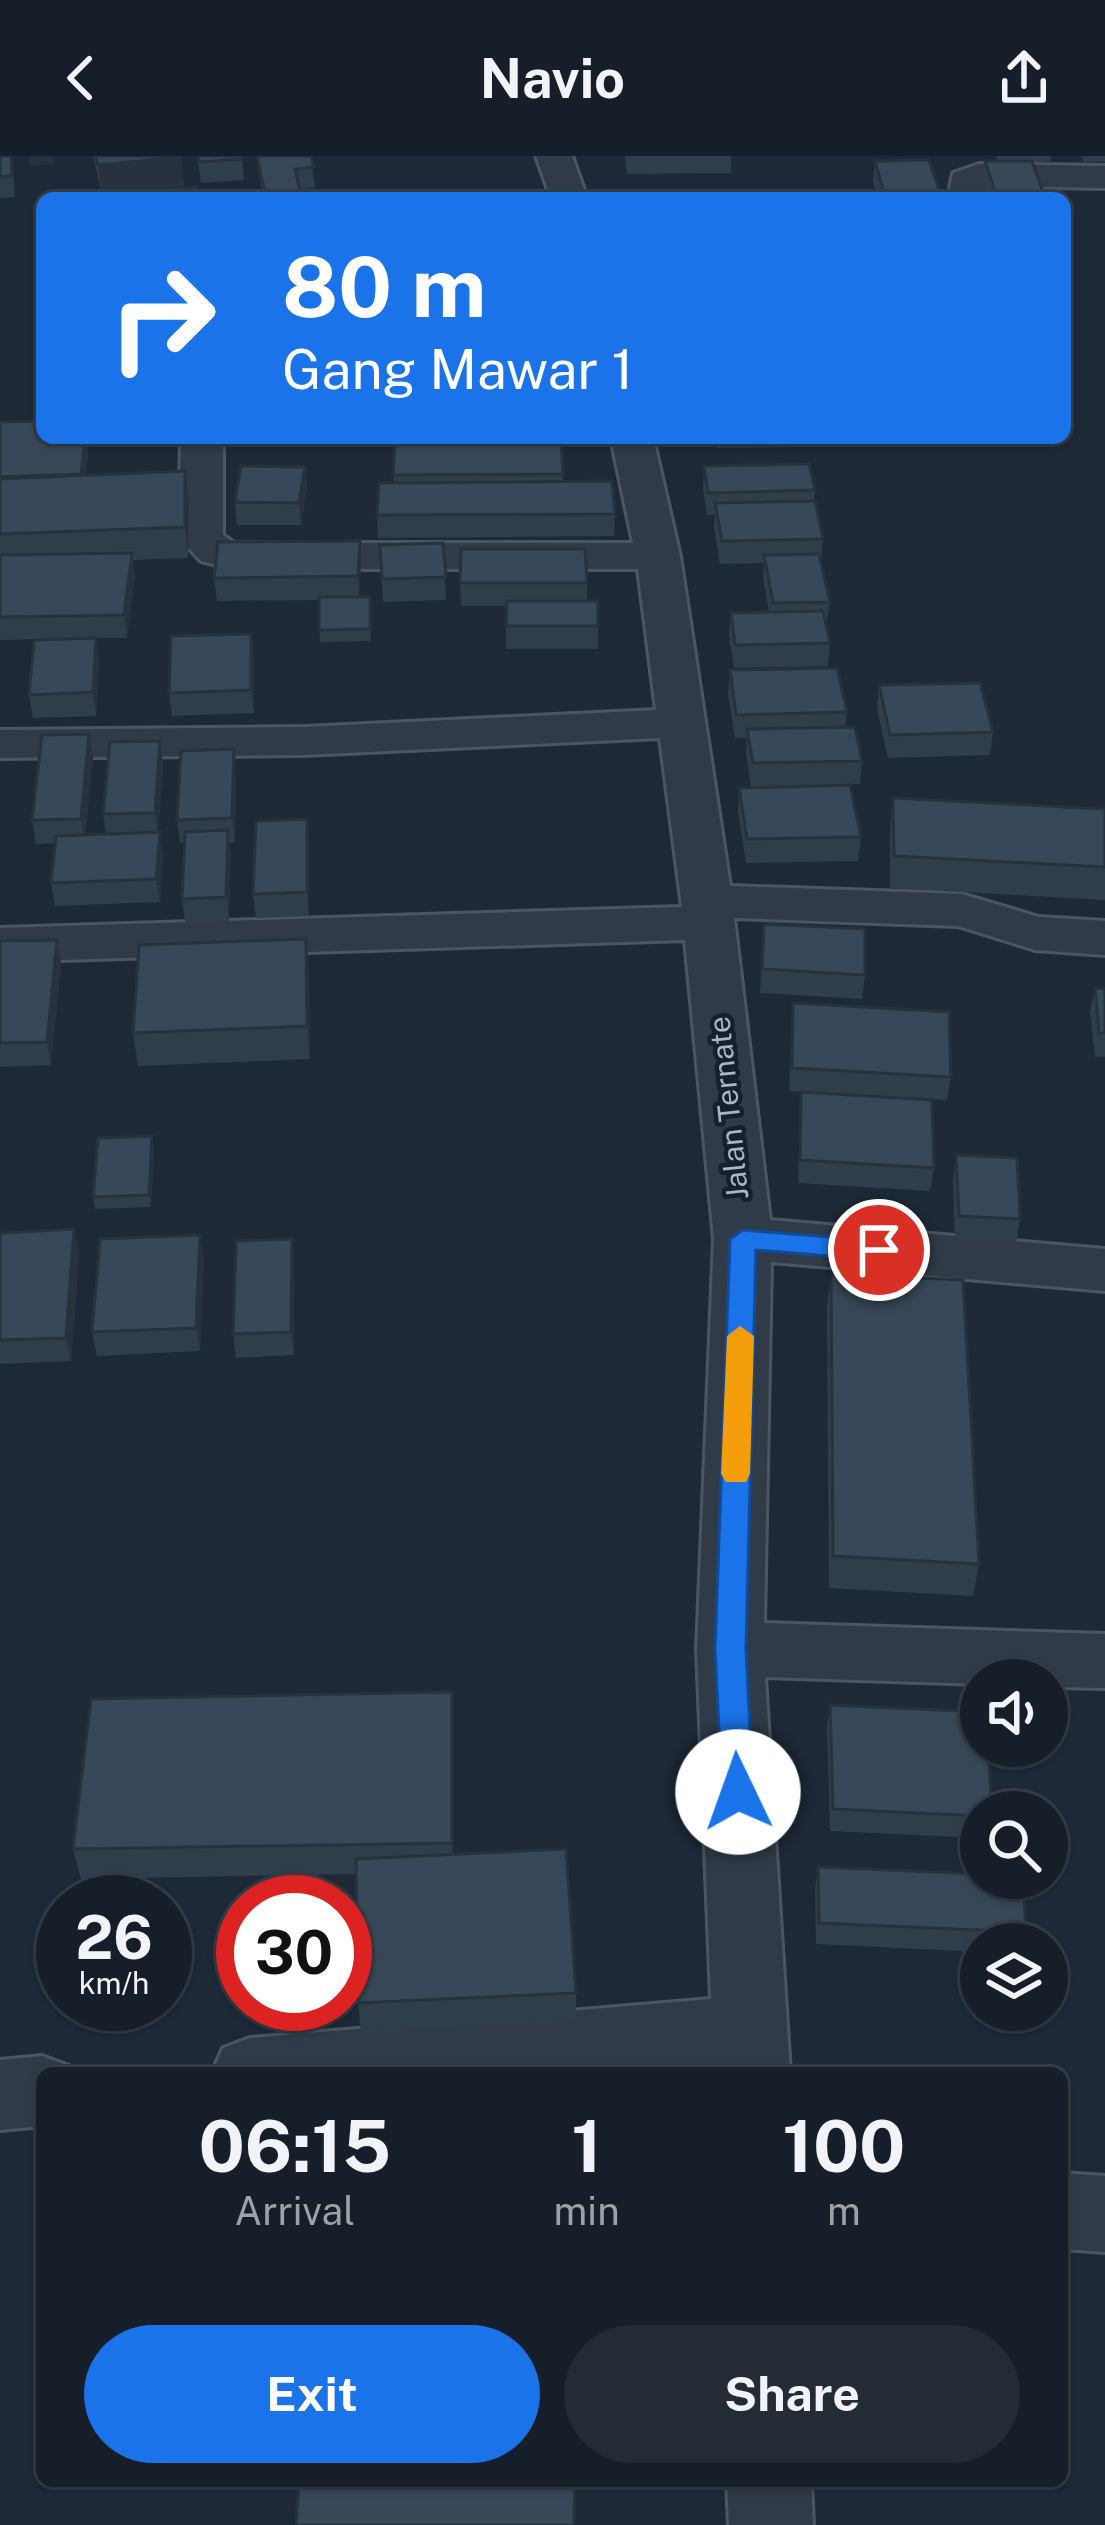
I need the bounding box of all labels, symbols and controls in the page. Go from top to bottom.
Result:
icon: back [48,45,114,111]
icon: share [991,45,1057,111]
text: Navio [480,47,625,110]
text: 80 m [282,237,486,336]
icon: right [84,240,240,396]
text: Gang Mawar 1 [282,338,634,401]
street label: Jalan Ternate [700,1015,756,1202]
pin [828,1199,930,1301]
icon: arrive [846,1217,912,1283]
map controls [960,1659,1068,2031]
button: sound [960,1659,1068,1767]
position arrow [675,1729,801,1855]
button: search [960,1791,1068,1899]
speed limit sign: 30 [216,1875,372,2031]
text: 26 [75,1902,153,1973]
button: layers [960,1923,1068,2031]
text: km/h [79,1965,149,2001]
text: 06:15 [198,2104,391,2188]
text: 1 [571,2104,602,2188]
text: 100 [782,2104,906,2188]
text: Arrival [235,2188,355,2234]
text: min [554,2188,620,2234]
text: m [827,2188,861,2234]
button: Exit [84,2325,540,2463]
button: Share [564,2325,1020,2463]

